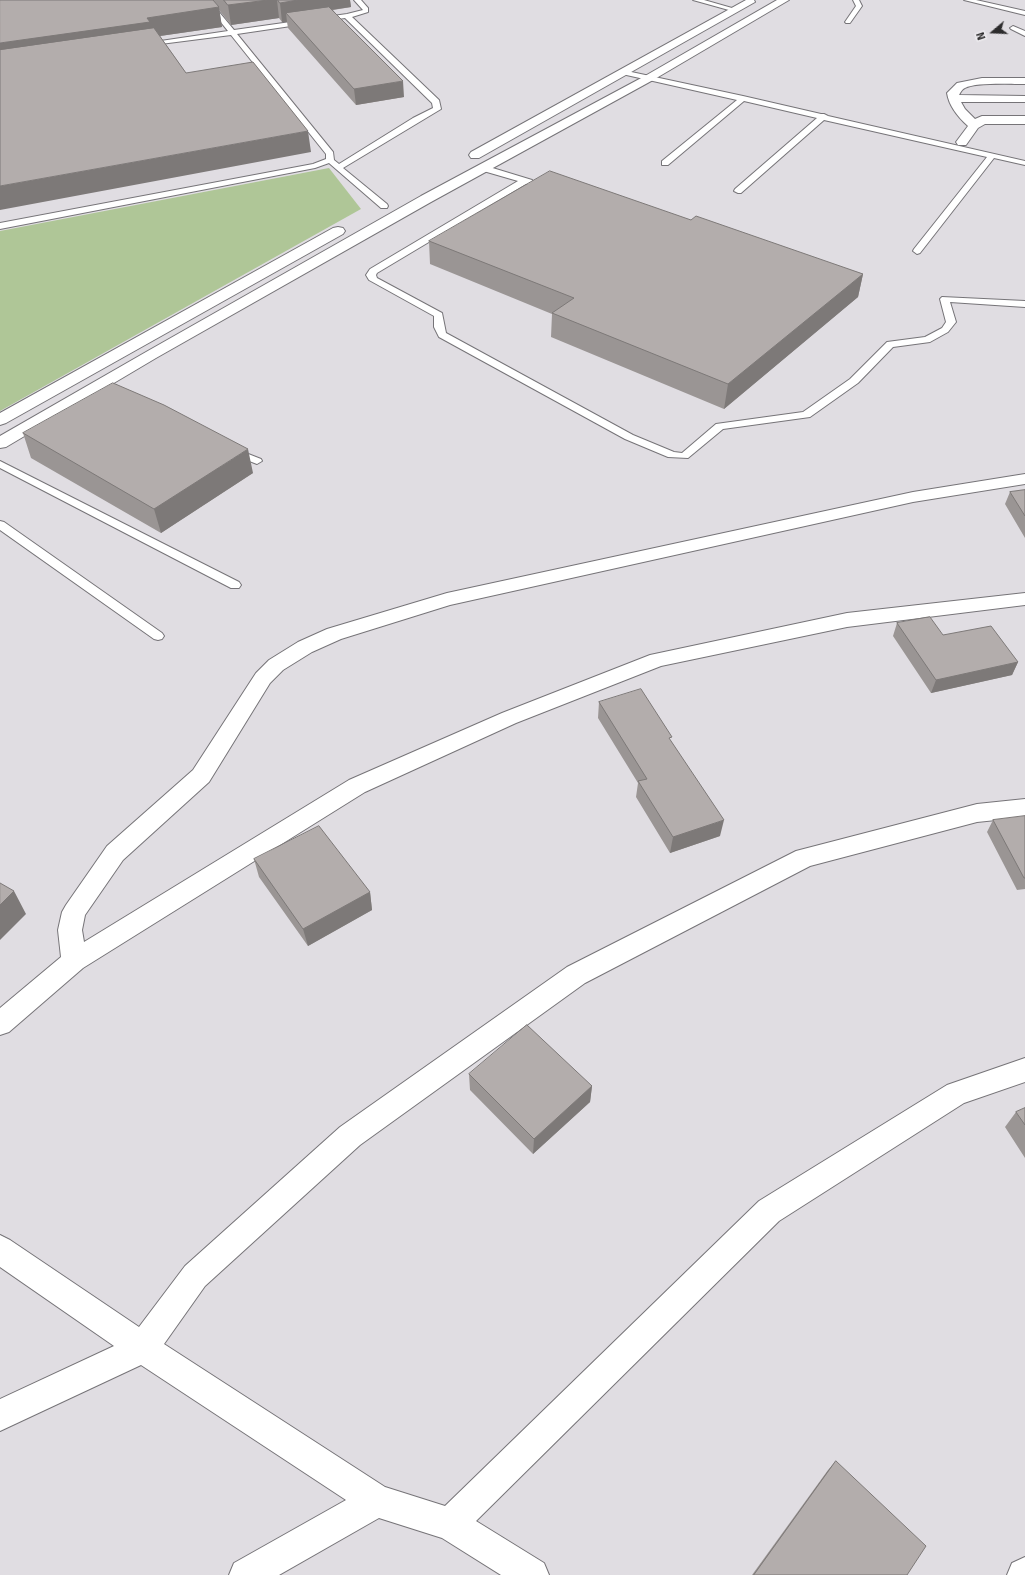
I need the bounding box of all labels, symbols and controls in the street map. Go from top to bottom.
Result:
north arrow [973,12,1013,52]
text: N [974,30,989,42]

